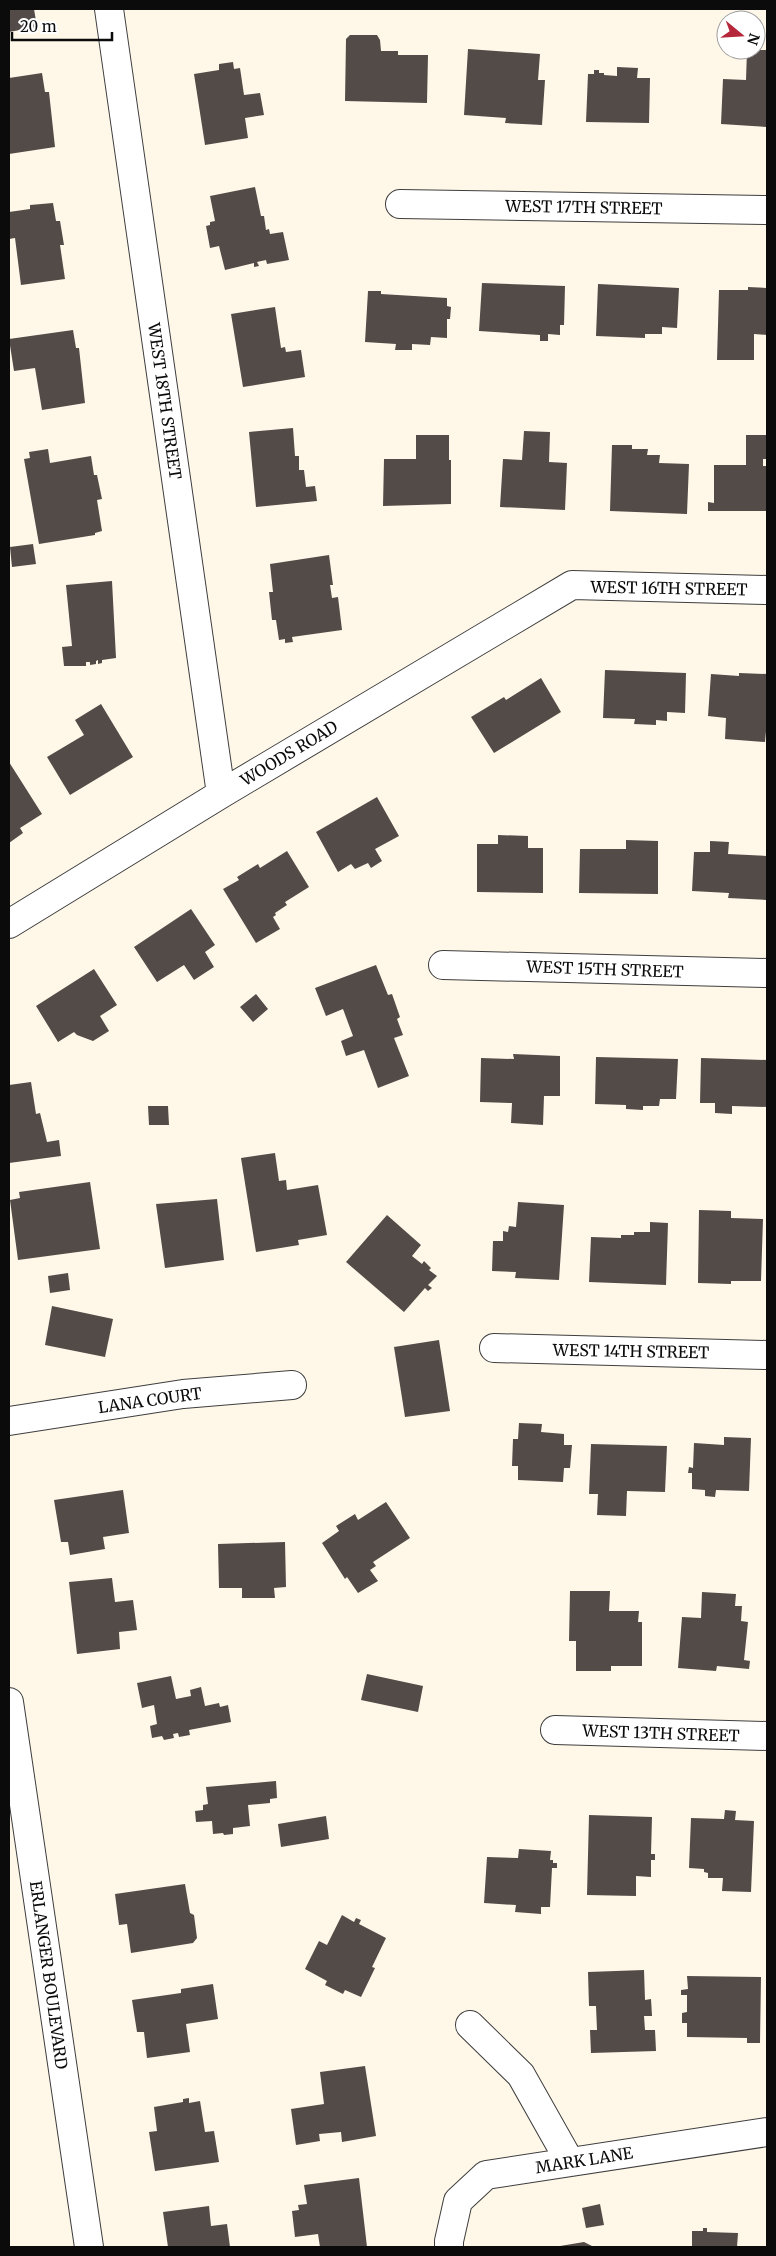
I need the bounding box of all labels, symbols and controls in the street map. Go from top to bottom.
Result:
scale bar [12,10,112,42]
north arrow [716,10,766,60]
text: 20 m [20,17,57,36]
text: N [743,31,764,47]
street label: WEST 17TH STREET [504,196,663,218]
street label: WEST 18TH STREET [144,321,186,480]
street label: WEST 16TH STREET [589,577,748,599]
street label: WOODS ROAD [236,716,341,790]
street label: WEST 15TH STREET [525,956,684,982]
street label: WEST 14TH STREET [552,1340,709,1362]
street label: LANA COURT [97,1383,203,1417]
street label: WEST 13TH STREET [581,1720,740,1746]
street label: ERLANGER BOULEVARD [26,1880,72,2070]
street label: MARK LANE [534,2142,635,2178]

